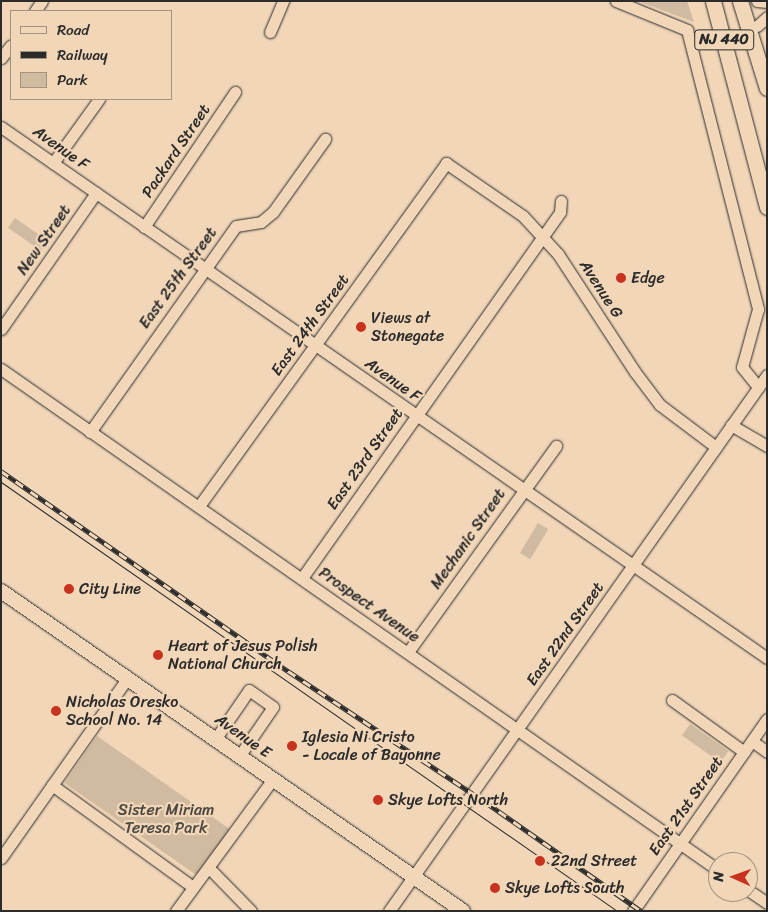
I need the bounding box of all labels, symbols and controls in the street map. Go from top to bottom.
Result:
legend [10,10,172,100]
text: Road [57,17,89,43]
road number: NJ 440 [694,28,754,52]
text: Railway [57,42,108,68]
text: Park [57,67,88,93]
street label: Packard Street [138,101,214,201]
street label: Avenue F [29,122,93,174]
street label: New Street [13,201,75,279]
street label: East 25th Street [135,224,221,332]
street label: Avenue G [575,256,627,322]
place label: Edge [631,268,665,288]
street label: East 24th Street [267,271,353,379]
marker: Edge [615,272,627,284]
place label: Views at Stonegate [371,308,444,346]
marker: Views at Stonegate [355,321,367,333]
street label: Avenue F [361,354,425,406]
street label: East 23rd Street [323,405,407,513]
street label: Mechanic Street [426,485,510,593]
street label: Prospect Avenue [315,563,423,647]
place label: City Line [79,579,142,599]
street label: East 22nd Street [522,579,608,689]
marker: City Line [63,583,75,595]
place label: Heart of Jesus Polish National Church [168,636,318,674]
marker: Heart of Jesus Polish National Church [152,649,164,661]
place label: Nicholas Oresko School No. 14 [66,692,179,730]
marker: Nicholas Oresko School No. 14 [50,705,62,717]
street label: Avenue E [211,710,275,762]
place label: Iglesia Ni Cristo - Locale of Bayonne [302,727,441,765]
marker: Iglesia Ni Cristo - Locale of Bayonne [286,740,298,752]
street label: East 21st Street [645,753,727,859]
place label: Skye Lofts North [388,790,509,810]
marker: Skye Lofts North [372,794,384,806]
park label: Sister Miriam Teresa Park [118,800,214,838]
place label: 22nd Street [551,851,637,871]
north arrow [708,852,758,902]
marker: 22nd Street [533,854,547,868]
text: N [706,871,731,882]
place label: Skye Lofts South [505,878,627,898]
marker: Skye Lofts South [489,882,501,894]

